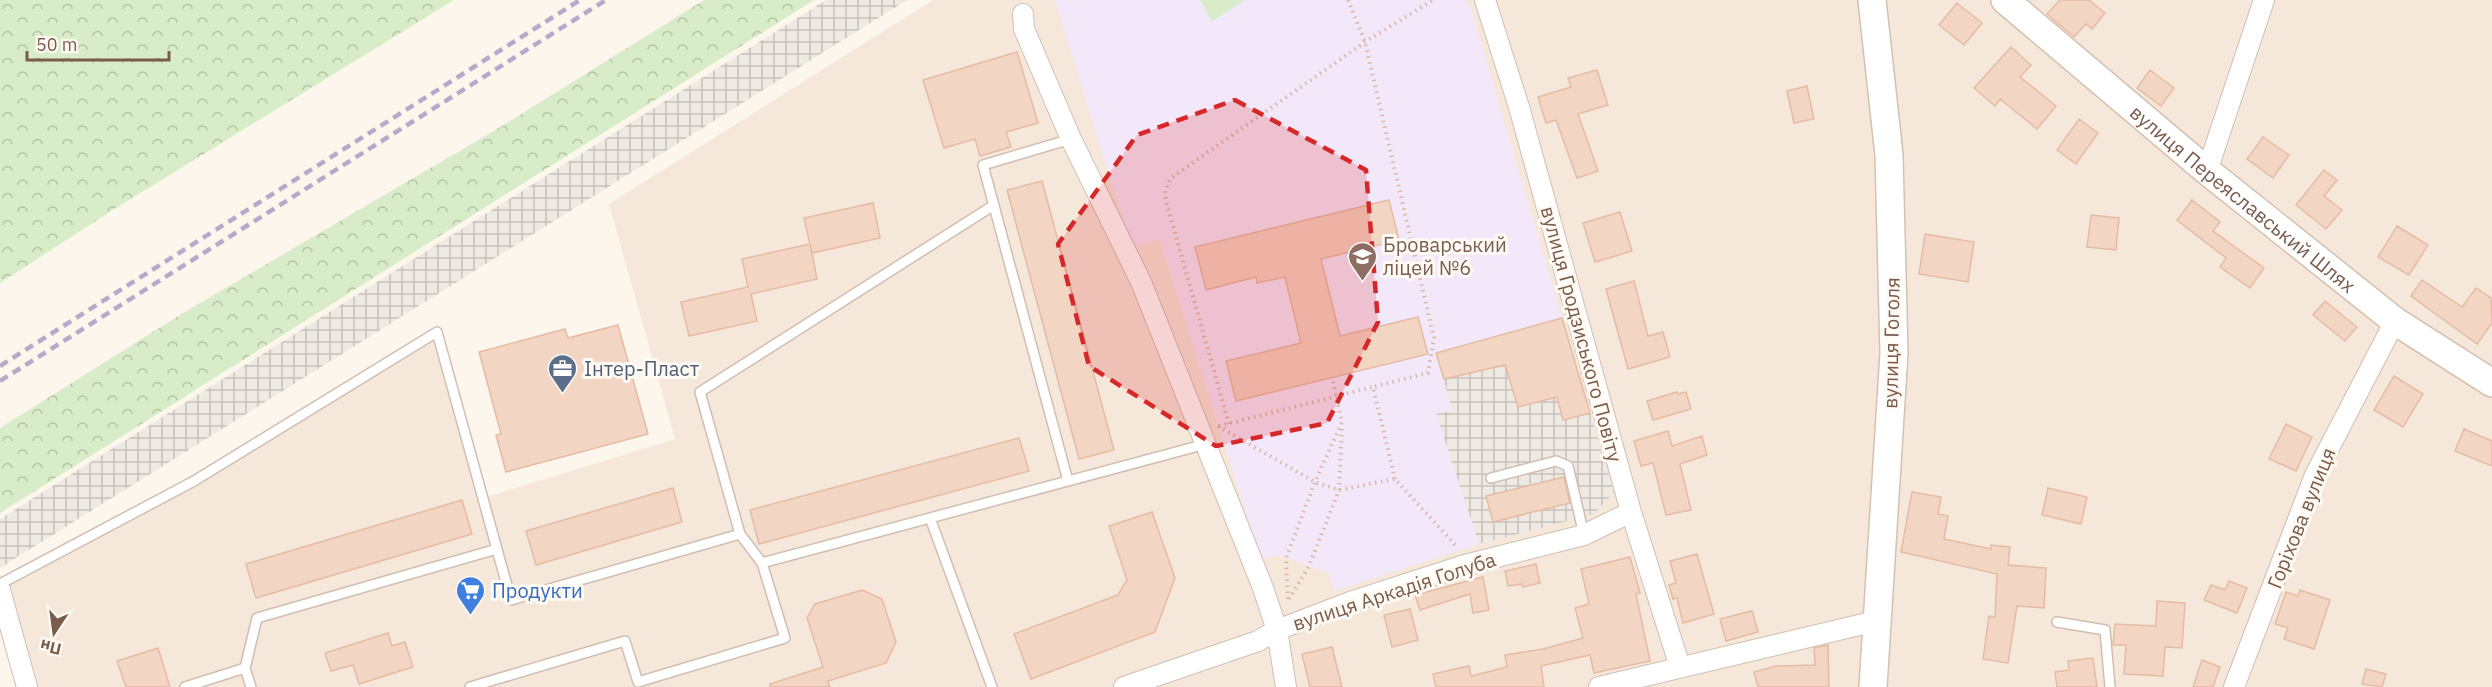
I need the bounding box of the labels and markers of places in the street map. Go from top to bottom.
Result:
place label: Броварський ліцей №6 [1383,231,1507,281]
school or university icon: Броварський ліцей №6 [1346,240,1378,282]
office icon: Інтер-Пласт [547,352,579,394]
place label: Інтер-Пласт [584,355,700,382]
supermarket icon: Продукти [455,574,487,616]
place label: Продукти [492,577,583,604]

